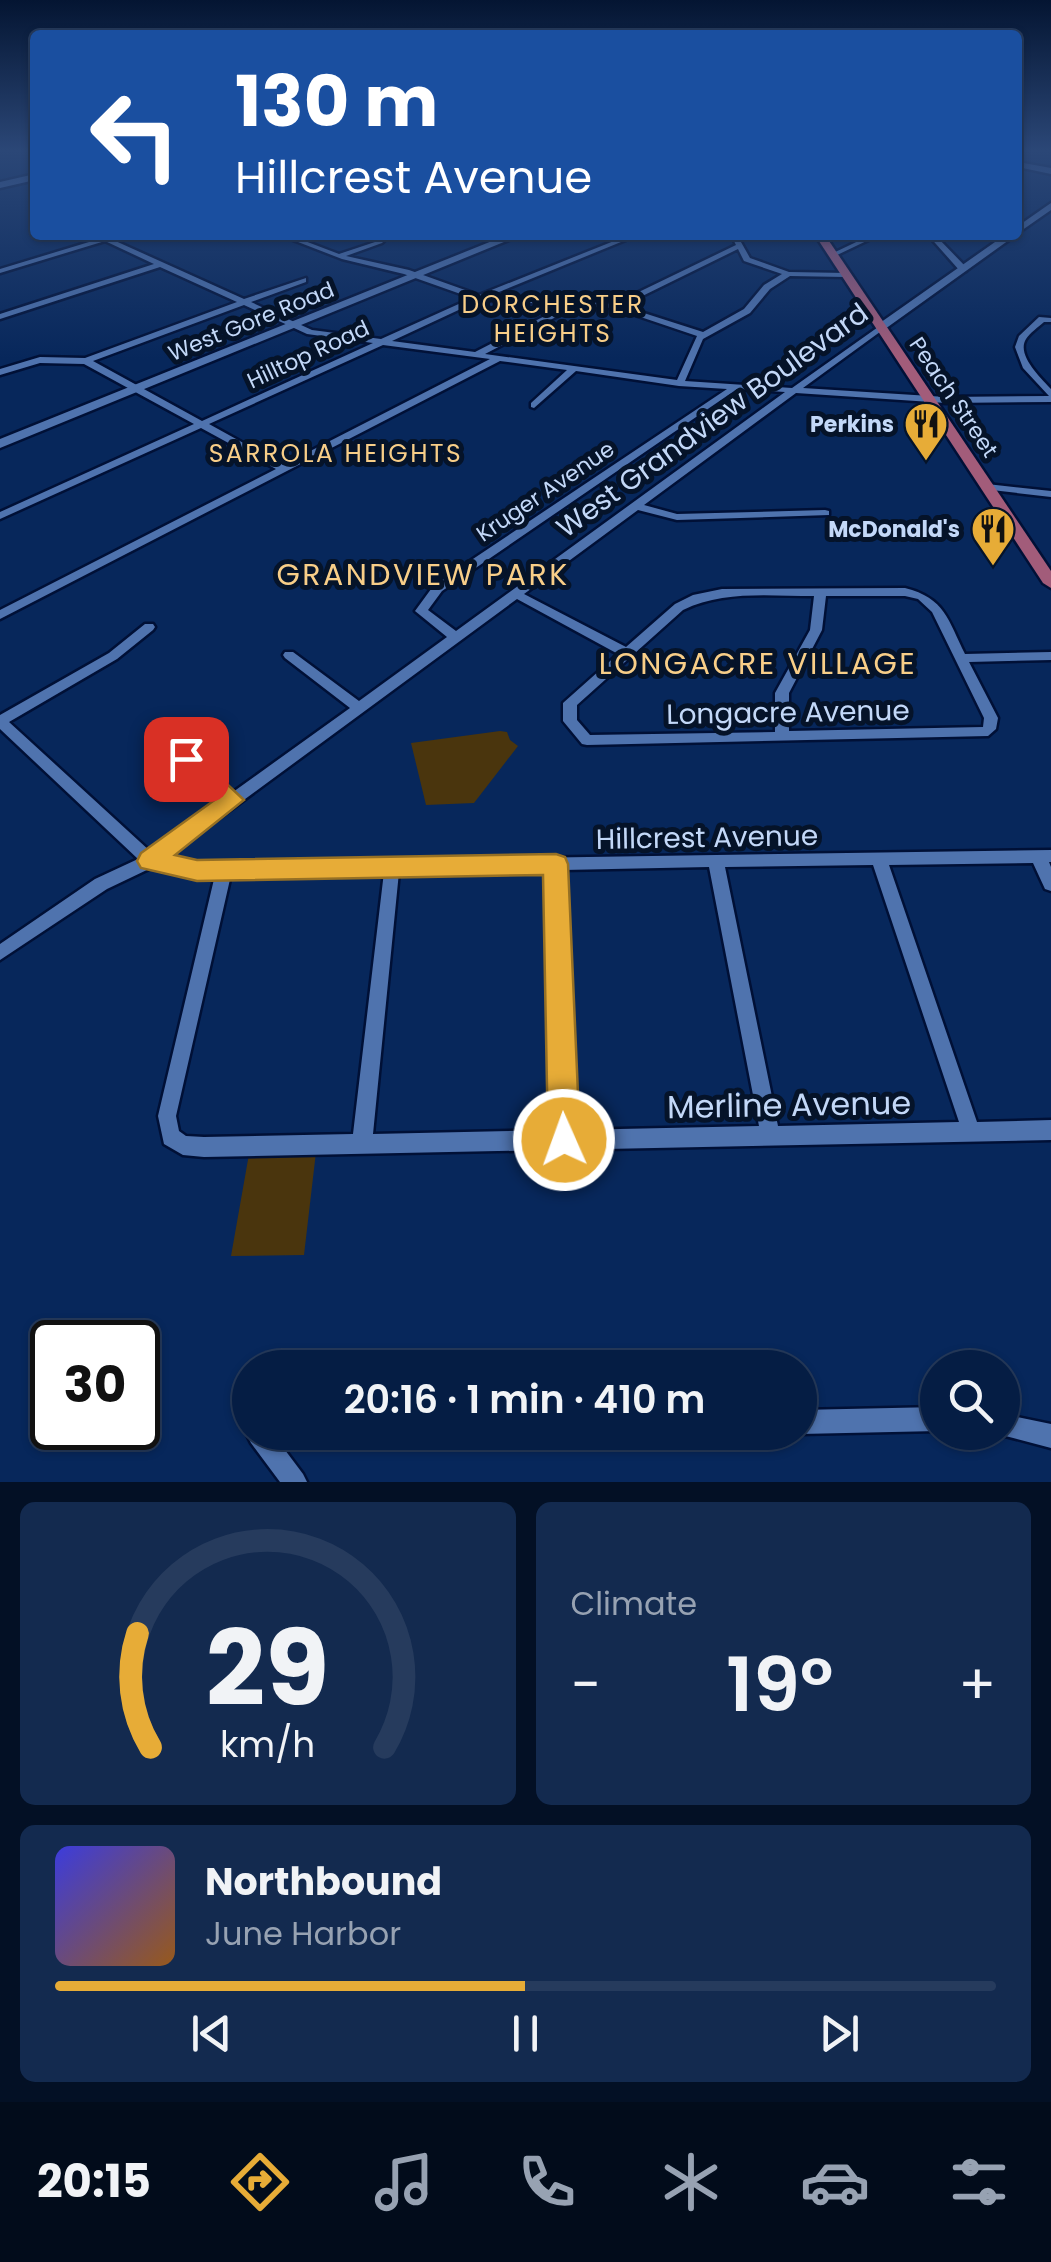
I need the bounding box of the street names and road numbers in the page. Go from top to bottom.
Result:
street label: West Gore Road [164,274,339,369]
street label: West Grandview Boulevard [548,294,876,547]
street label: Hilltop Road [242,313,374,396]
street label: Peach Street [902,331,1005,464]
street label: Kruger Avenue [470,434,621,549]
street label: Longacre Avenue [666,691,910,734]
street label: Hillcrest Avenue [596,816,818,859]
street label: Merline Avenue [667,1080,911,1129]

